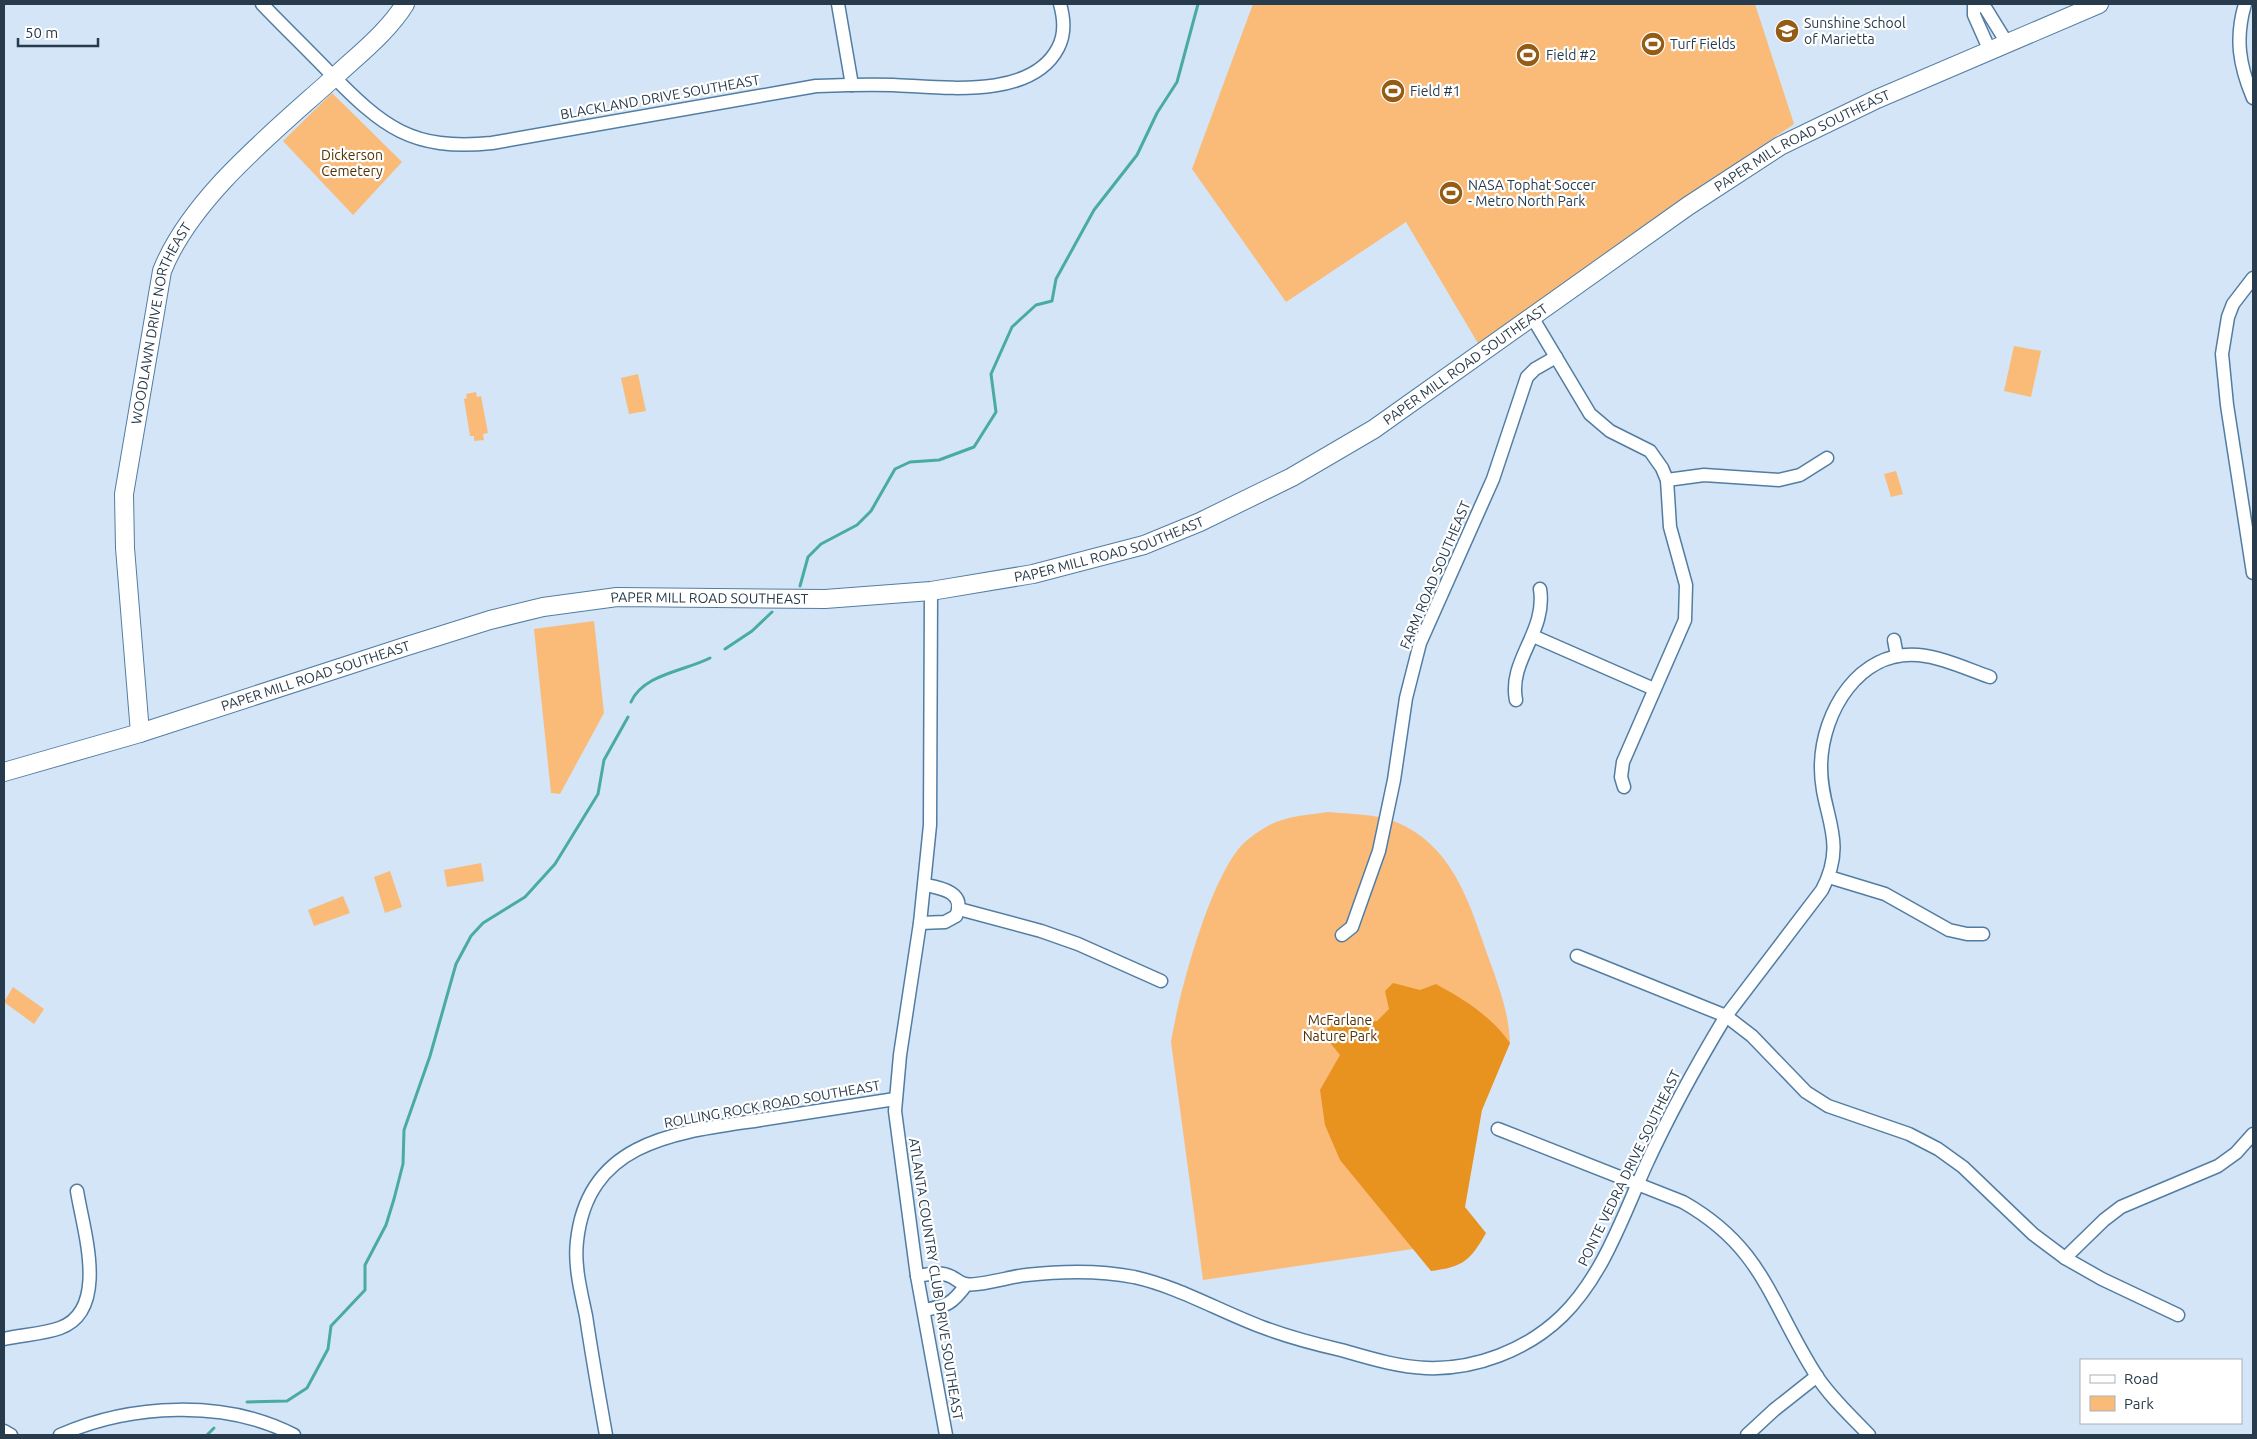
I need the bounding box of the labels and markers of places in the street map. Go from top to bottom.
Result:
place label: Sunshine School of Marietta [1804,15,1906,47]
school or university icon: Sunshine School of Marietta [1774,18,1800,44]
sports icon: Turf Fields [1640,31,1666,57]
place label: Turf Fields [1670,36,1736,52]
sports icon: Field #2 [1515,42,1541,68]
place label: Field #2 [1546,47,1597,63]
sports icon: Field #1 [1380,78,1406,104]
place label: Field #1 [1410,83,1461,99]
place label: NASA Tophat Soccer - Metro North Park [1468,177,1597,209]
sports icon: NASA Tophat Soccer - Metro North Park [1438,180,1464,206]

